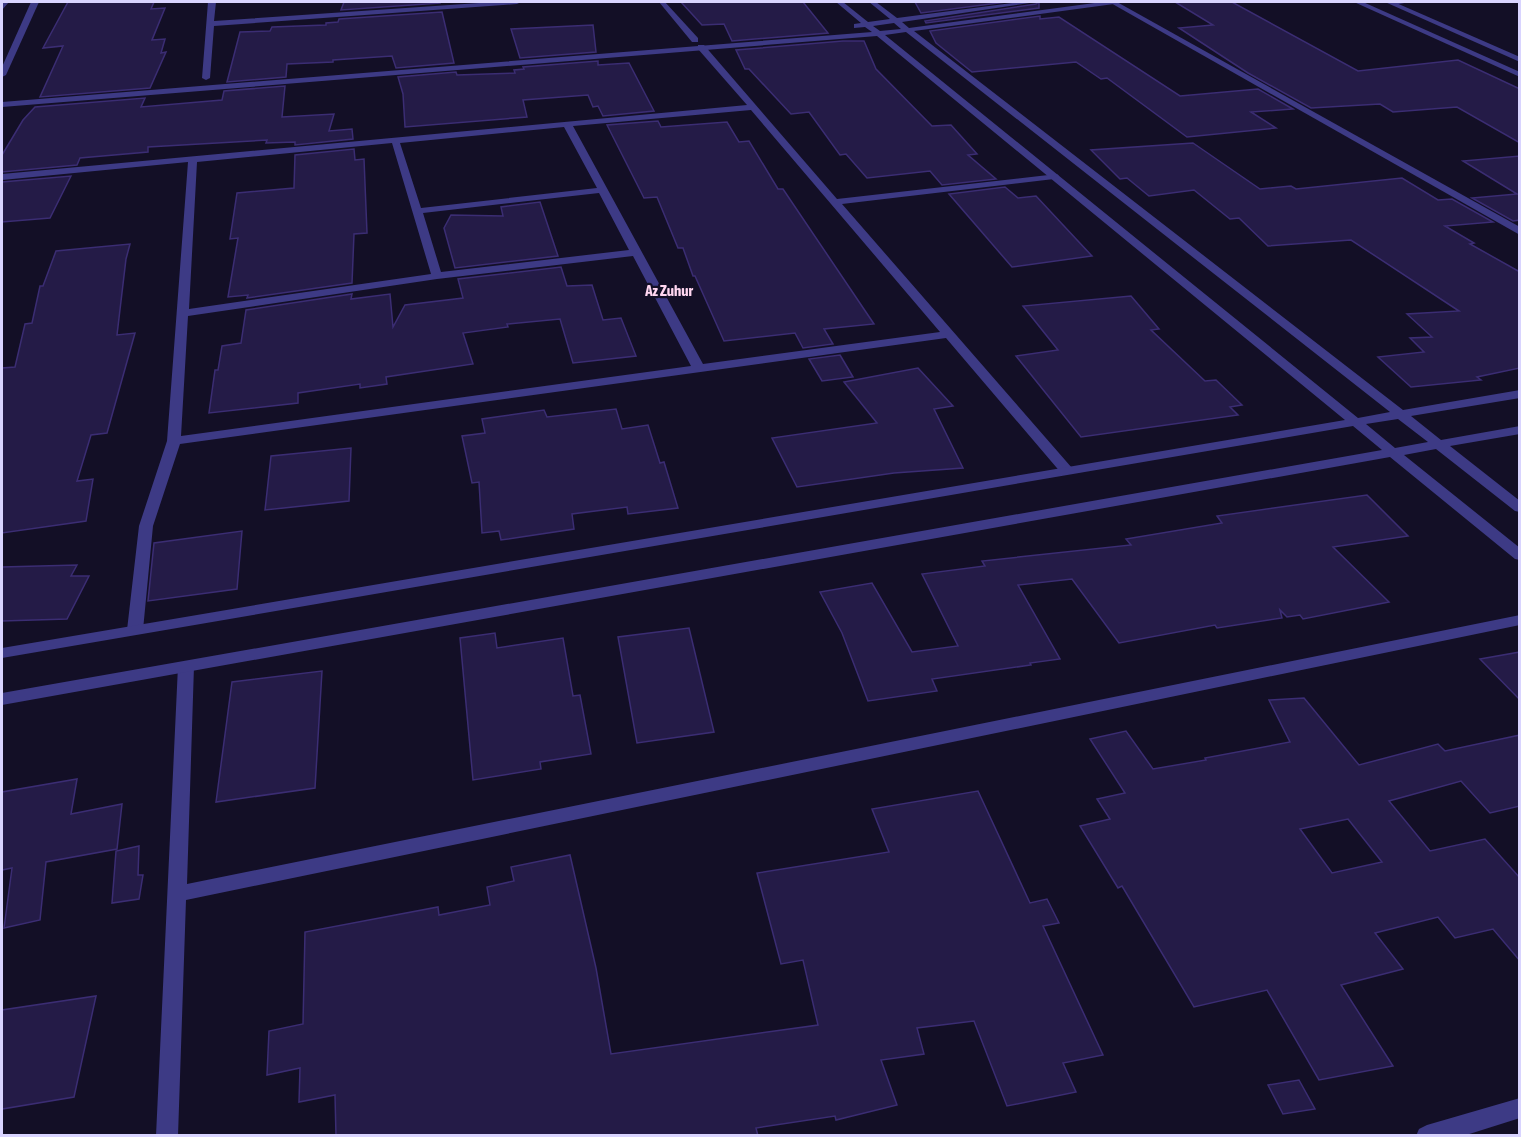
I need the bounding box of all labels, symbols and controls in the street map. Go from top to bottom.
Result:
district label: Az Zuhur [644,282,693,299]

